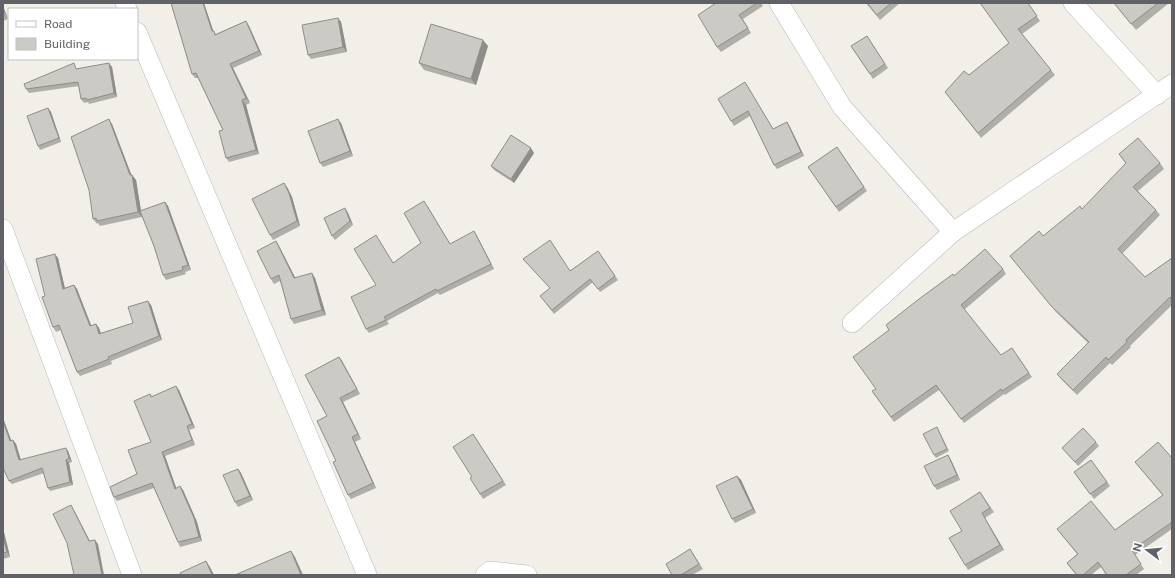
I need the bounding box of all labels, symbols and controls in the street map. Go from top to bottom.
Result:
legend [8,8,138,60]
text: Road [44,17,72,31]
text: Building [44,37,90,51]
north arrow [1127,530,1167,570]
text: N [1130,541,1144,553]

